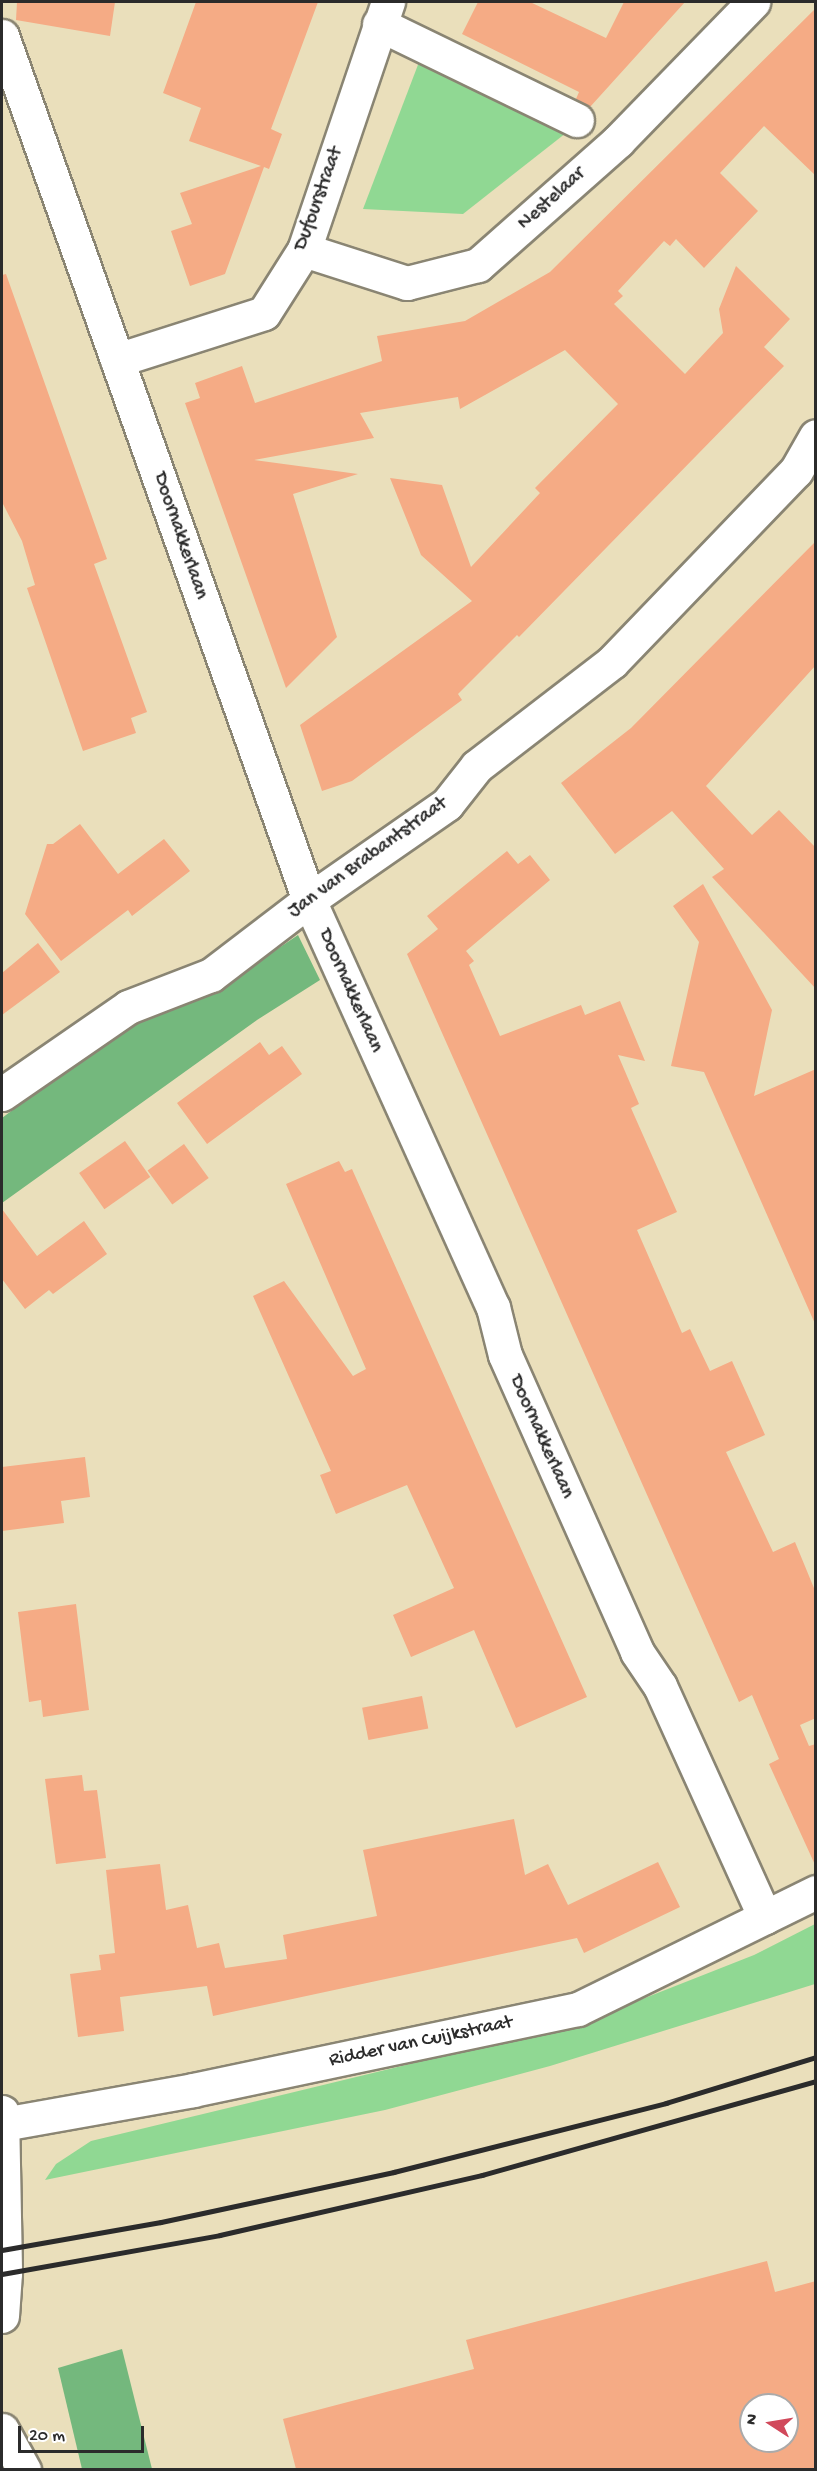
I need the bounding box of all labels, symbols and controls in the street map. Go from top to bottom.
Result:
street label: Dufourstraat [289,144,349,254]
street label: Nestelaar [513,162,591,236]
street label: Doornakkerlaan [147,469,213,603]
street label: Jan van Brabantstraat [284,792,452,924]
street label: Doornakkerlaan [312,925,388,1057]
street label: Doornakkerlaan [503,1371,579,1503]
street label: Ridder van Cuijkstraat [327,2011,515,2073]
north arrow [739,2393,799,2453]
text: N [742,2412,763,2427]
scale bar [21,2414,147,2452]
text: 20 m [29,2426,65,2447]

